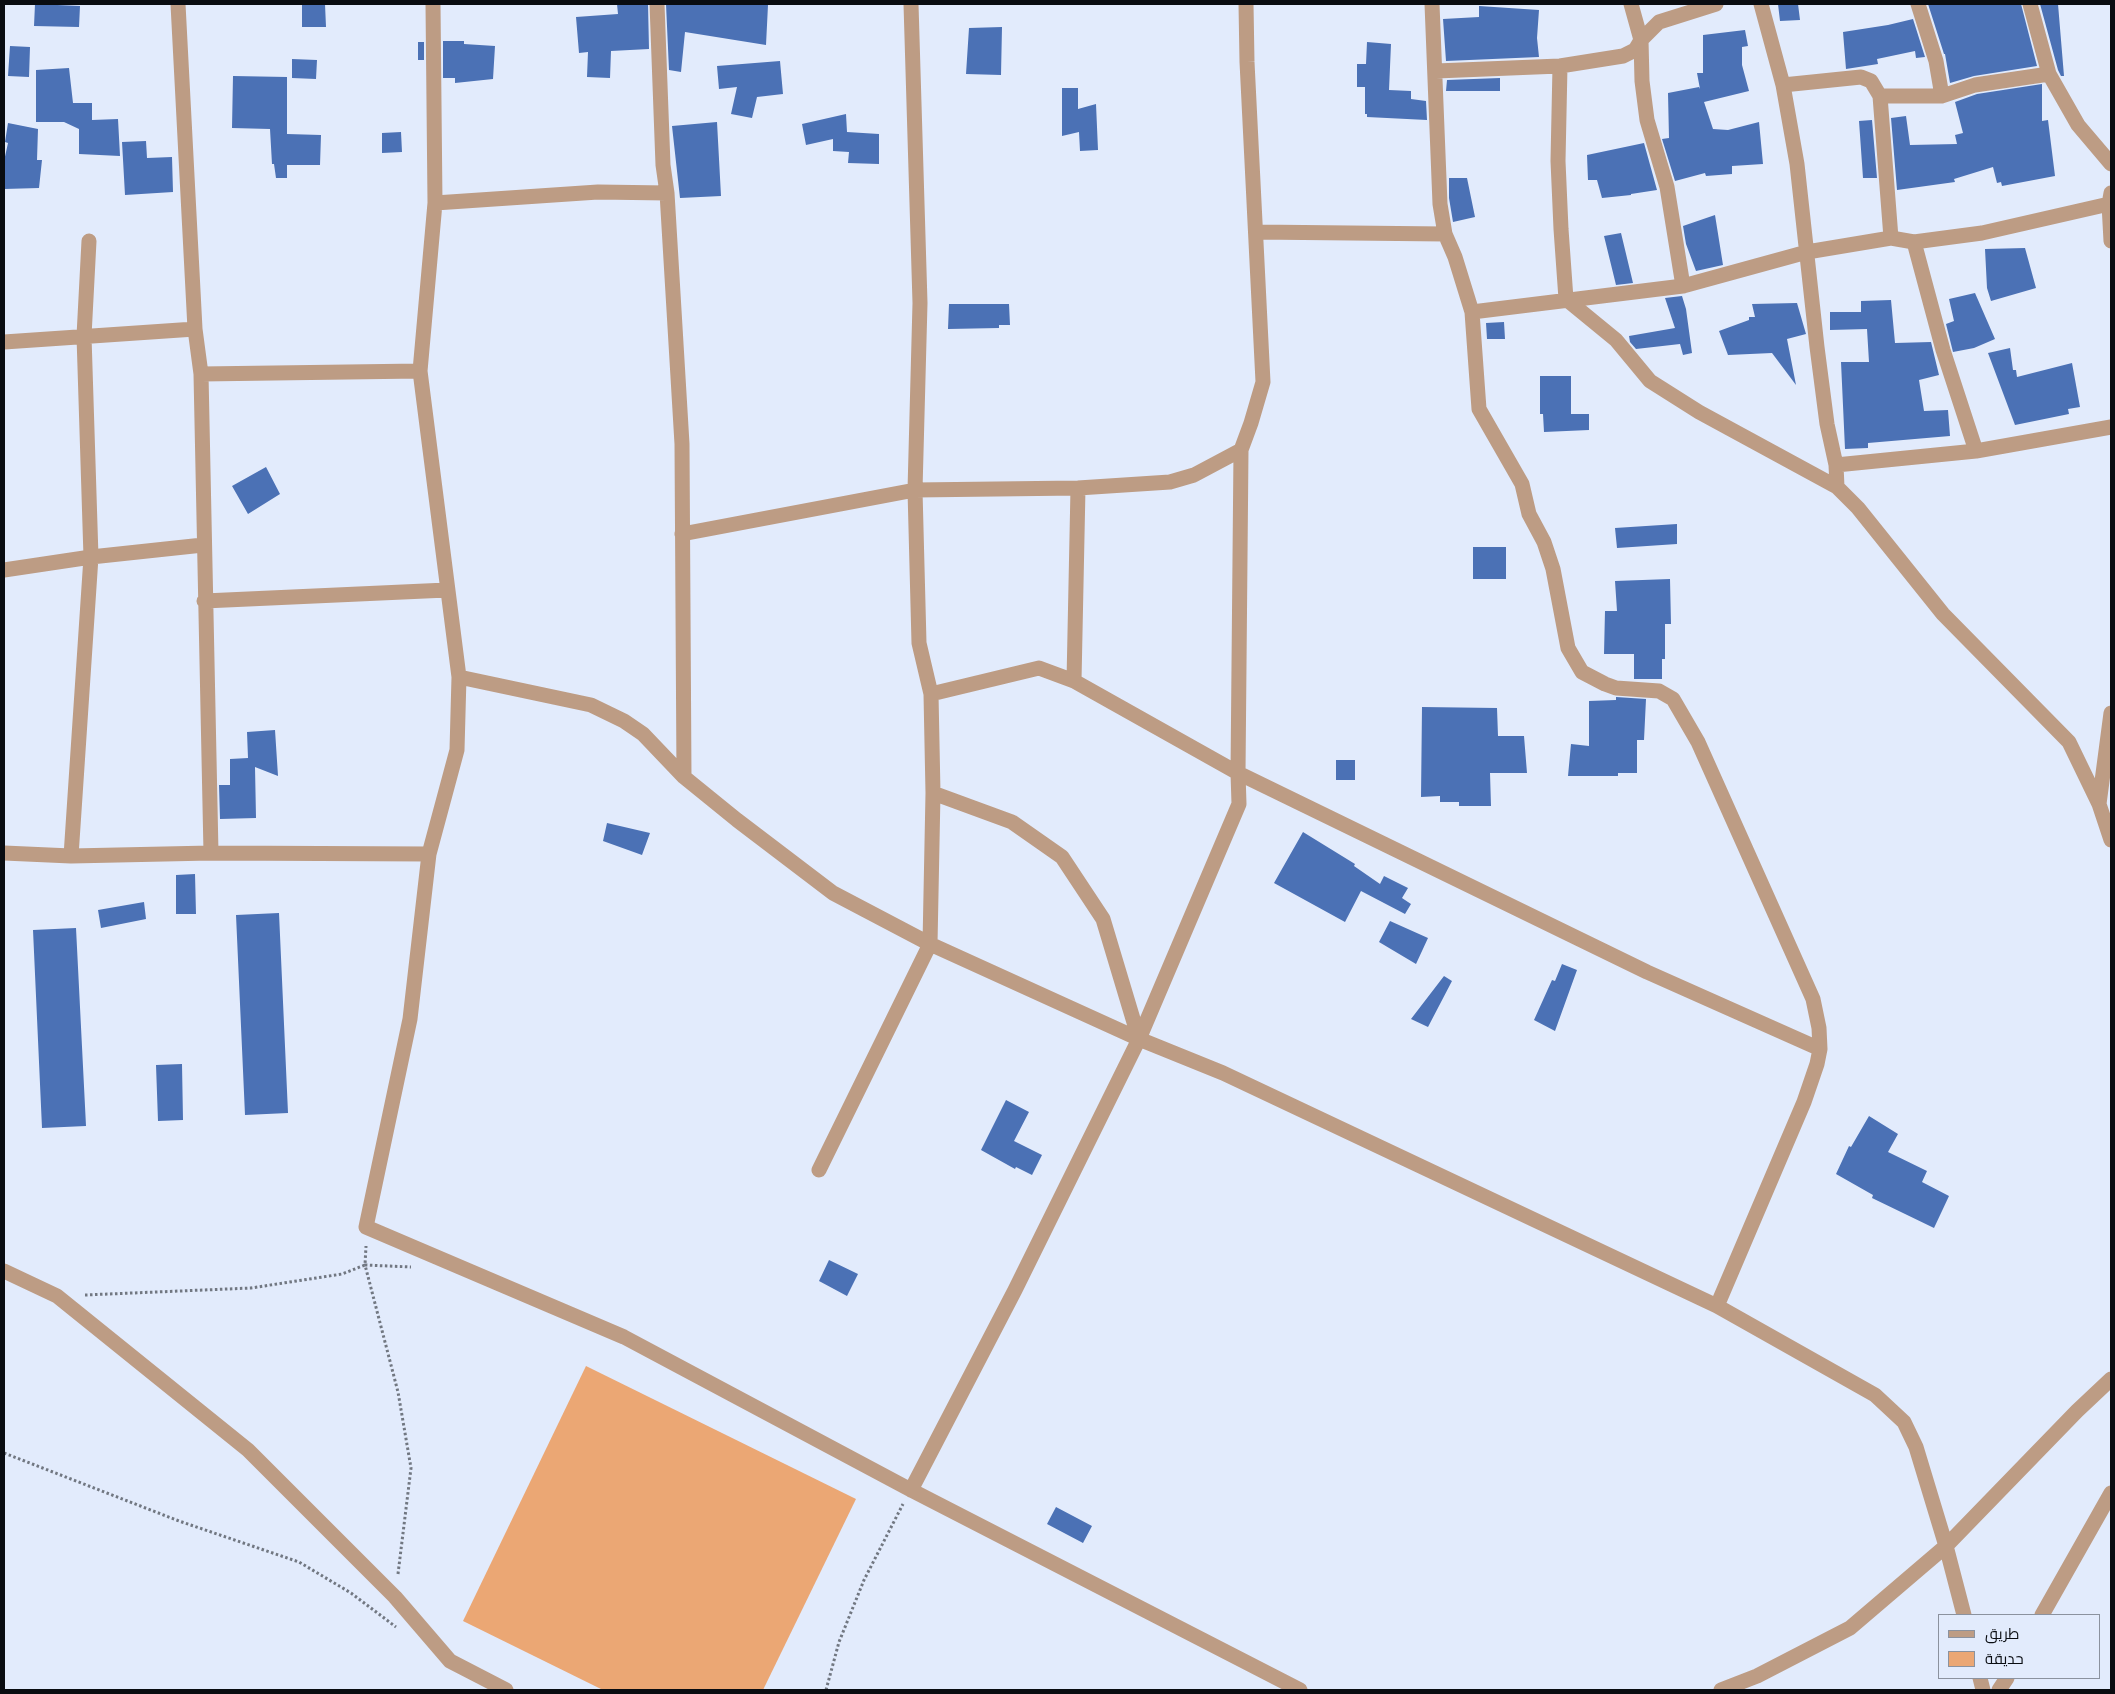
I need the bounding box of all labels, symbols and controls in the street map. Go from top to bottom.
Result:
legend [1938,1614,2100,1679]
text: طريق [1985,1623,2019,1645]
text: حديقة [1985,1648,2024,1670]

